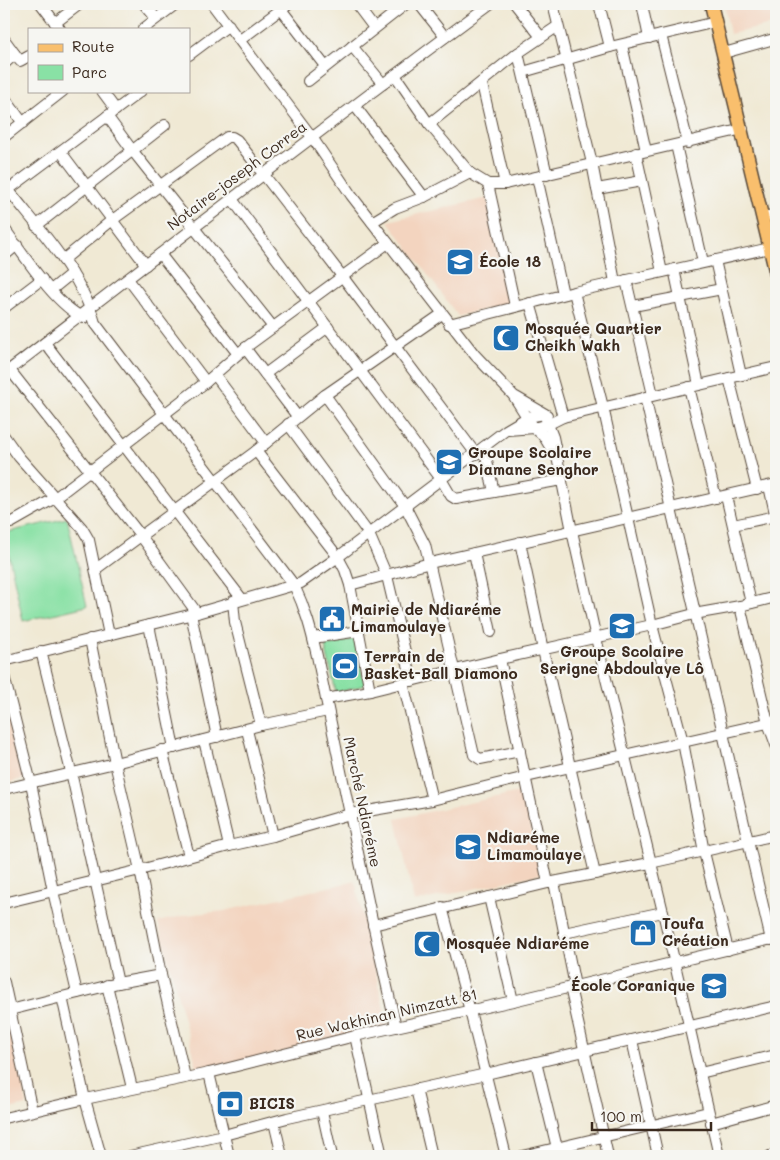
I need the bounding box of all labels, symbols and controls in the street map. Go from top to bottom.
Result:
legend [28,28,190,92]
text: Route [72,36,115,56]
text: Parc [72,62,107,82]
street label: Notaire-joseph Correa [163,116,310,234]
school or university icon: École 18 [445,247,475,277]
place label: École 18 [479,251,541,271]
place label: Mosquée Quartier Cheikh Wakh [525,318,662,355]
mosque icon: Mosquée Quartier Cheikh Wakh [491,323,521,353]
place label: Groupe Scolaire Diamane Senghor [468,442,599,479]
school or university icon: Groupe Scolaire Diamane Senghor [434,447,464,477]
place label: Mairie de Ndiaréme Limamoulaye [351,599,501,636]
public building icon: Mairie de Ndiaréme Limamoulaye [317,604,347,634]
school or university icon: Groupe Scolaire Serigne Abdoulaye Lô [607,611,637,641]
place label: Groupe Scolaire Serigne Abdoulaye Lô [540,641,704,678]
place label: Terrain de Basket-Ball Diamono [364,646,517,683]
sports icon: Terrain de Basket-Ball Diamono [330,651,360,681]
street label: Marché Ndiaréme [339,735,387,869]
place label: Ndiaréme Limamoulaye [487,827,582,864]
school or university icon: Ndiaréme Limamoulaye [453,832,483,862]
place label: Toufa Création [662,913,729,950]
shop icon: Toufa Création [628,918,658,948]
mosque icon: Mosquée Ndiaréme [412,929,442,959]
place label: Mosquée Ndiaréme [446,933,589,953]
school or university icon: École Coranique [699,971,729,1001]
place label: École Coranique [571,975,695,995]
street label: Rue Wakhinan Nimzatt 81 [294,983,479,1045]
bank icon: BICIS [215,1089,245,1119]
place label: BICIS [249,1093,295,1113]
scale bar [592,1100,711,1132]
text: 100 m [600,1106,642,1126]

